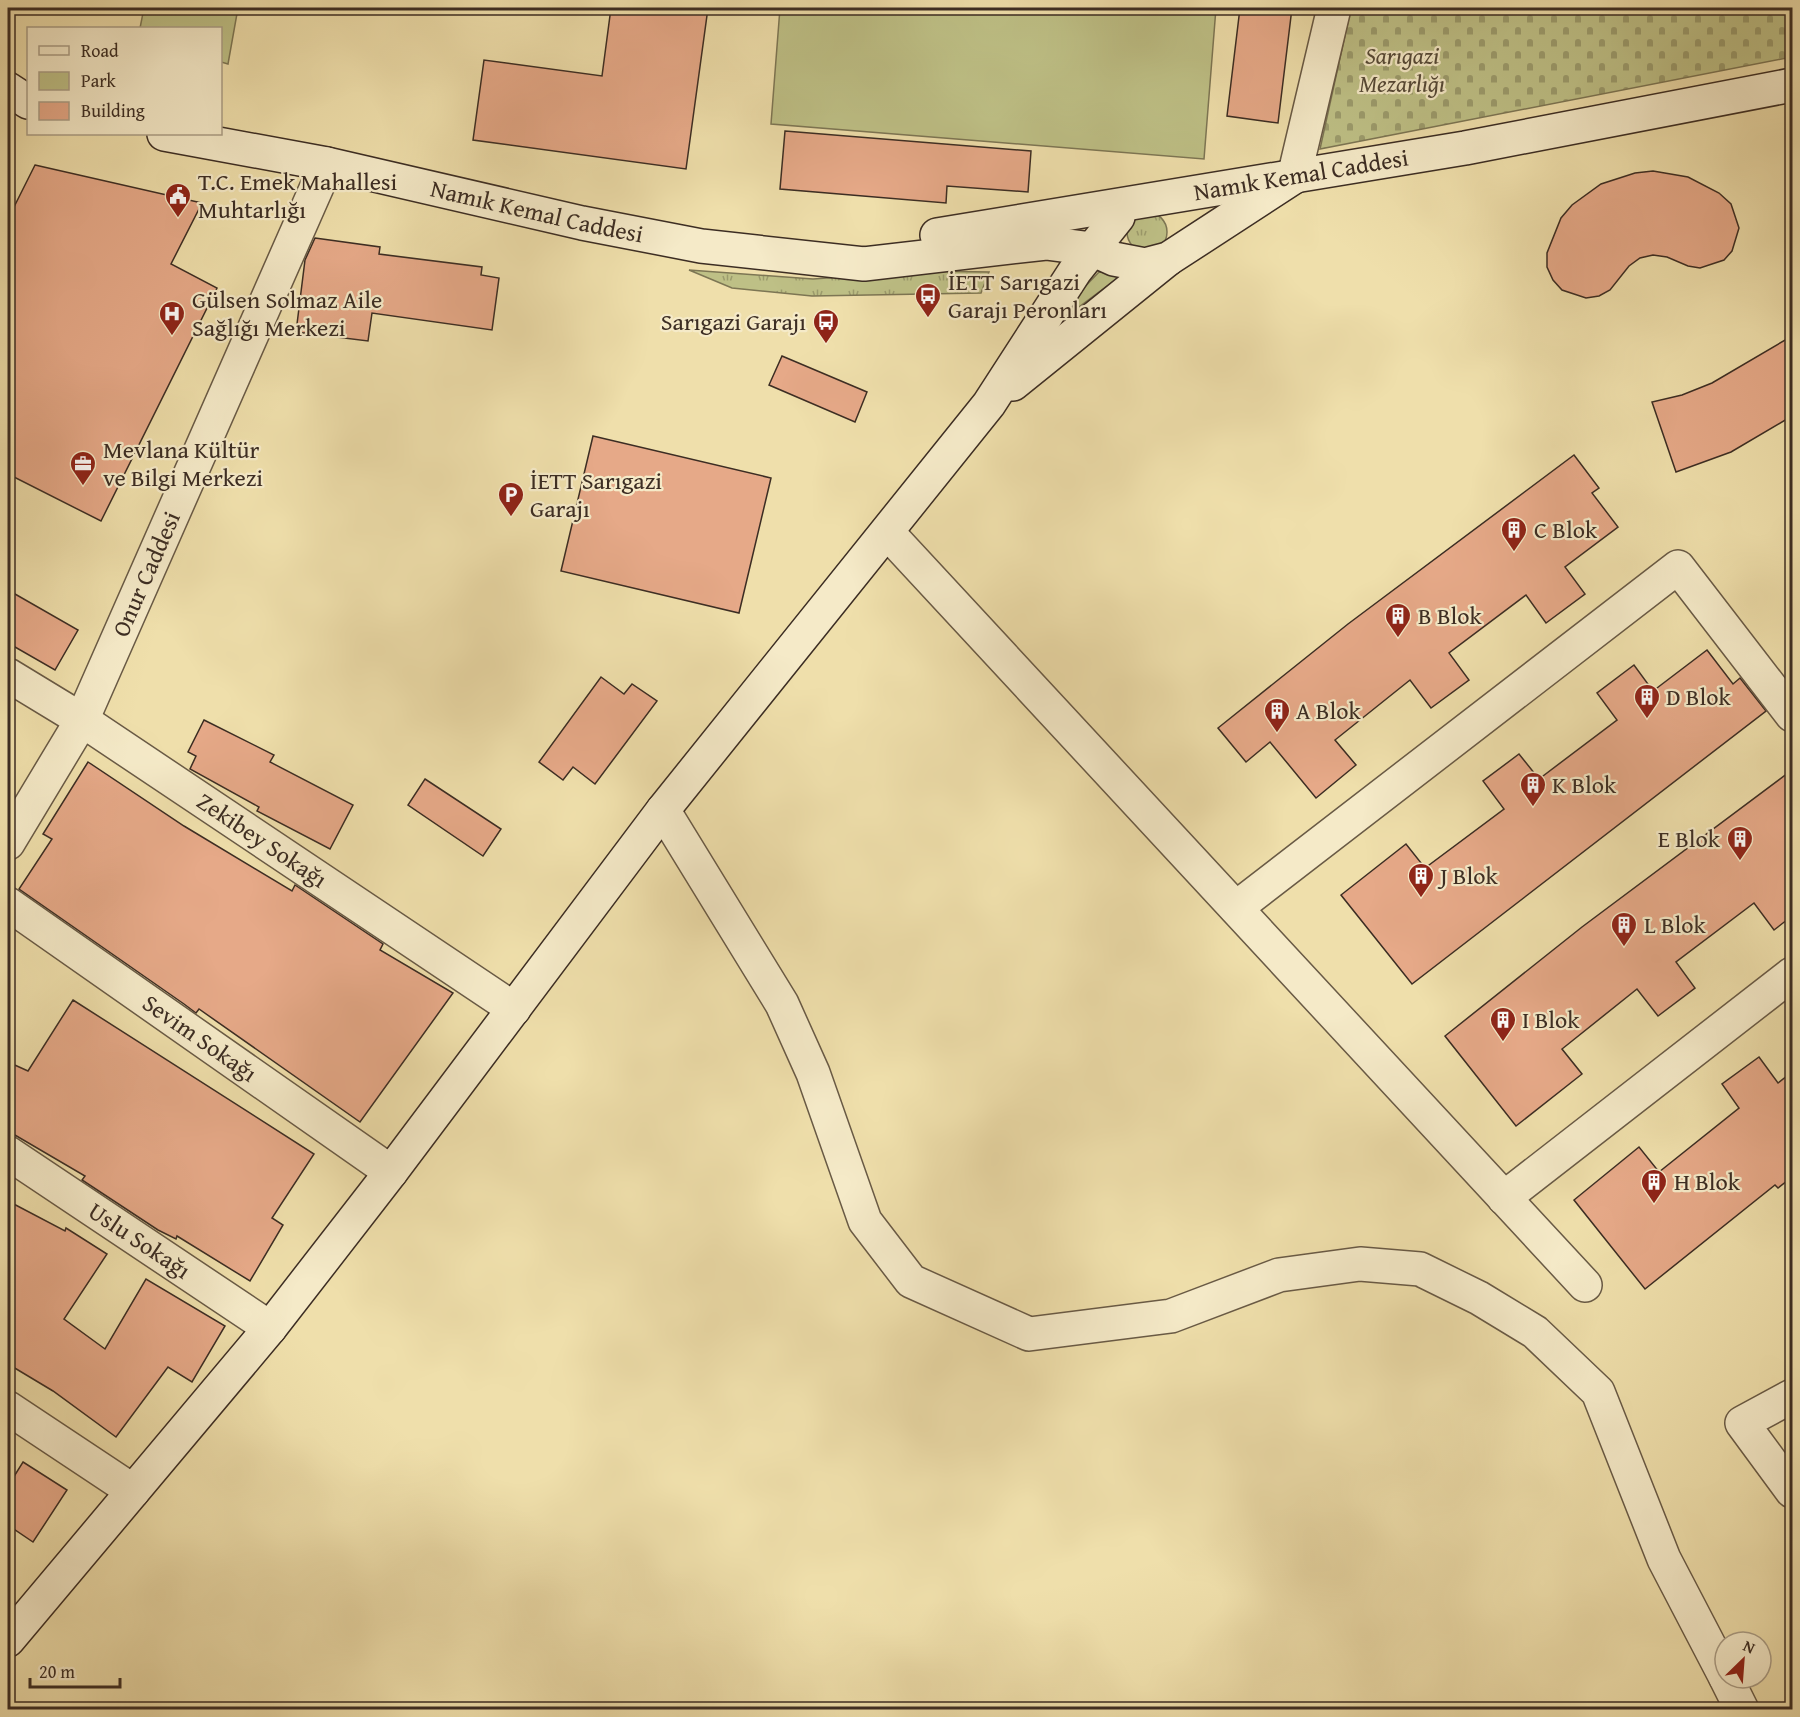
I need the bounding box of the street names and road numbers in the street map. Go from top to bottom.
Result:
street label: Namık Kemal Caddesi [1191,140,1411,209]
street label: Namık Kemal Caddesi [427,171,647,252]
street label: Onur Caddesi [103,505,189,642]
street label: Zekibey Sokağı [190,784,334,896]
street label: Sevim Sokağı [136,985,265,1090]
street label: Uslu Sokağı [81,1193,198,1287]

